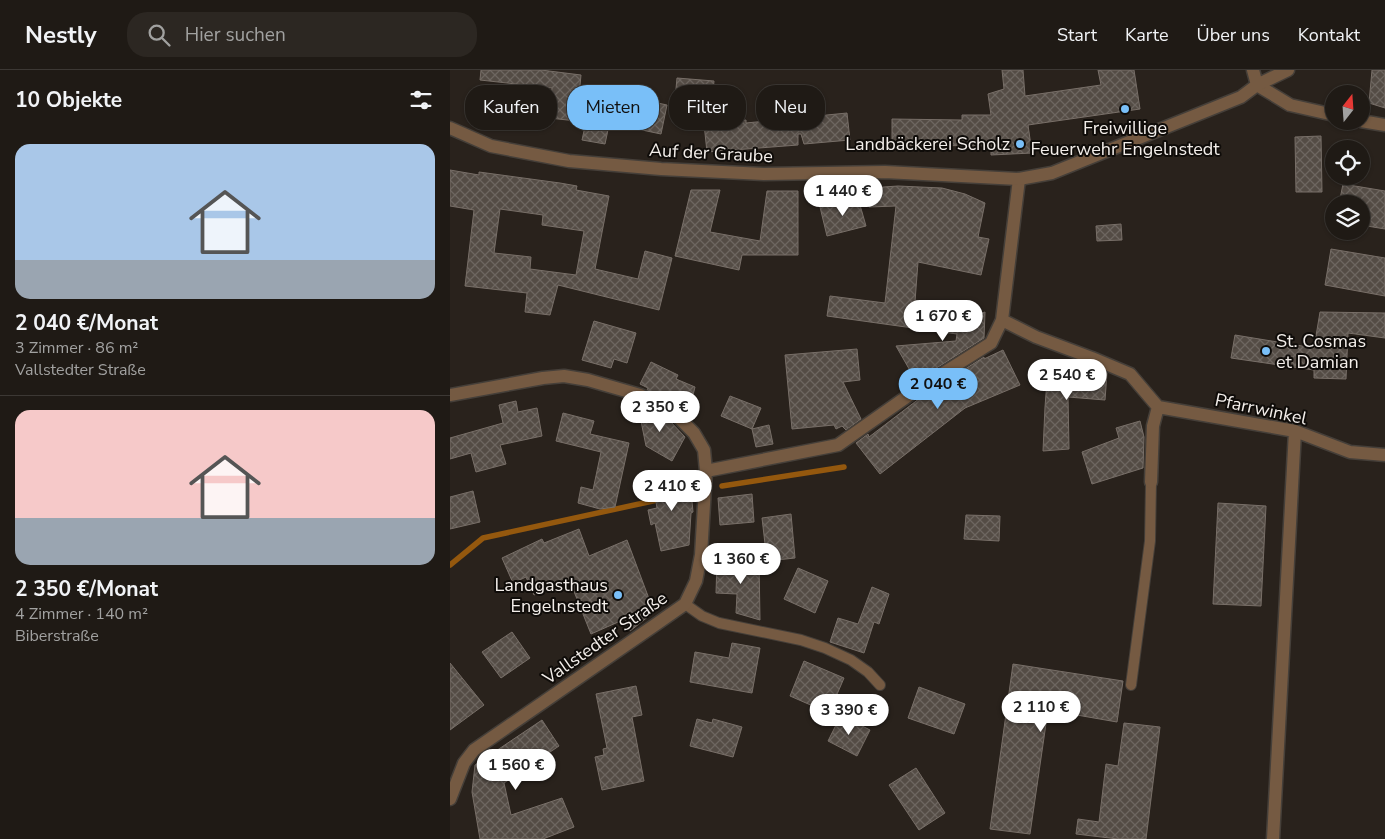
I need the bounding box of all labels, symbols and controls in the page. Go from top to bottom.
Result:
search box [127,12,477,57]
text: Nestly [25,19,97,51]
icon: search [145,21,173,49]
text: Hier suchen [185,22,286,48]
text: Start [1057,23,1097,47]
text: Karte [1125,23,1169,47]
text: Über uns [1197,23,1270,47]
text: Kontakt [1298,23,1360,47]
chip: Kaufen [465,85,557,130]
chip: Mieten [567,85,659,130]
chip: Filter [669,85,746,130]
chip: Neu [756,85,825,130]
north arrow [1325,85,1370,130]
map controls [1325,85,1370,240]
text: 10 Objekte [15,86,122,114]
icon: filters [407,86,435,114]
marker: Freiwillige Feuerwehr Engelnstedt [1119,103,1131,115]
place label: Freiwillige Feuerwehr Engelnstedt [1030,116,1220,161]
place label: Landbäckerei Scholz [845,132,1010,156]
street label: Auf der Graube [648,138,774,168]
marker: Landbäckerei Scholz [1014,138,1026,150]
button: locate [1325,140,1370,185]
pin: 1 440 € [797,174,889,217]
icon: home [180,177,270,267]
text: 1 440 € [815,180,871,202]
button: layers [1325,195,1370,240]
pin: 1 670 € [897,300,989,342]
text: 1 670 € [915,305,971,327]
text: 2 040 €/Monat [15,309,158,337]
place label: St. Cosmas et Damian [1276,329,1366,374]
text: 3 Zimmer · 86 m² [15,337,138,359]
marker: St. Cosmas et Damian [1260,345,1272,357]
pin: 2 540 € [1021,358,1113,401]
text: Vallstedter Straße [15,359,146,381]
text: 2 540 € [1039,364,1095,386]
pin: 2 040 € [892,368,984,410]
text: 2 040 € [910,373,966,395]
street label: Pfarrwinkel [1213,388,1310,431]
pin: 2 350 € [614,390,706,433]
text: 2 350 € [632,396,688,418]
icon: home [180,442,270,532]
pin: 2 410 € [626,470,718,512]
text: 2 410 € [644,475,700,497]
pin: 1 360 € [695,542,787,585]
text: 1 360 € [713,548,769,570]
place label: Landgasthaus Engelnstedt [494,573,609,618]
text: 2 350 €/Monat [15,575,158,603]
street label: Vallstedter Straße [537,586,672,691]
marker: Landgasthaus Engelnstedt [612,589,624,601]
text: 4 Zimmer · 140 m² [15,603,148,625]
text: Biberstraße [15,625,99,647]
pin: 2 110 € [995,690,1087,733]
pin: 3 390 € [803,694,895,736]
text: 2 110 € [1013,696,1069,718]
text: 3 390 € [821,699,877,721]
pin: 1 560 € [470,748,562,791]
text: 1 560 € [488,754,544,776]

